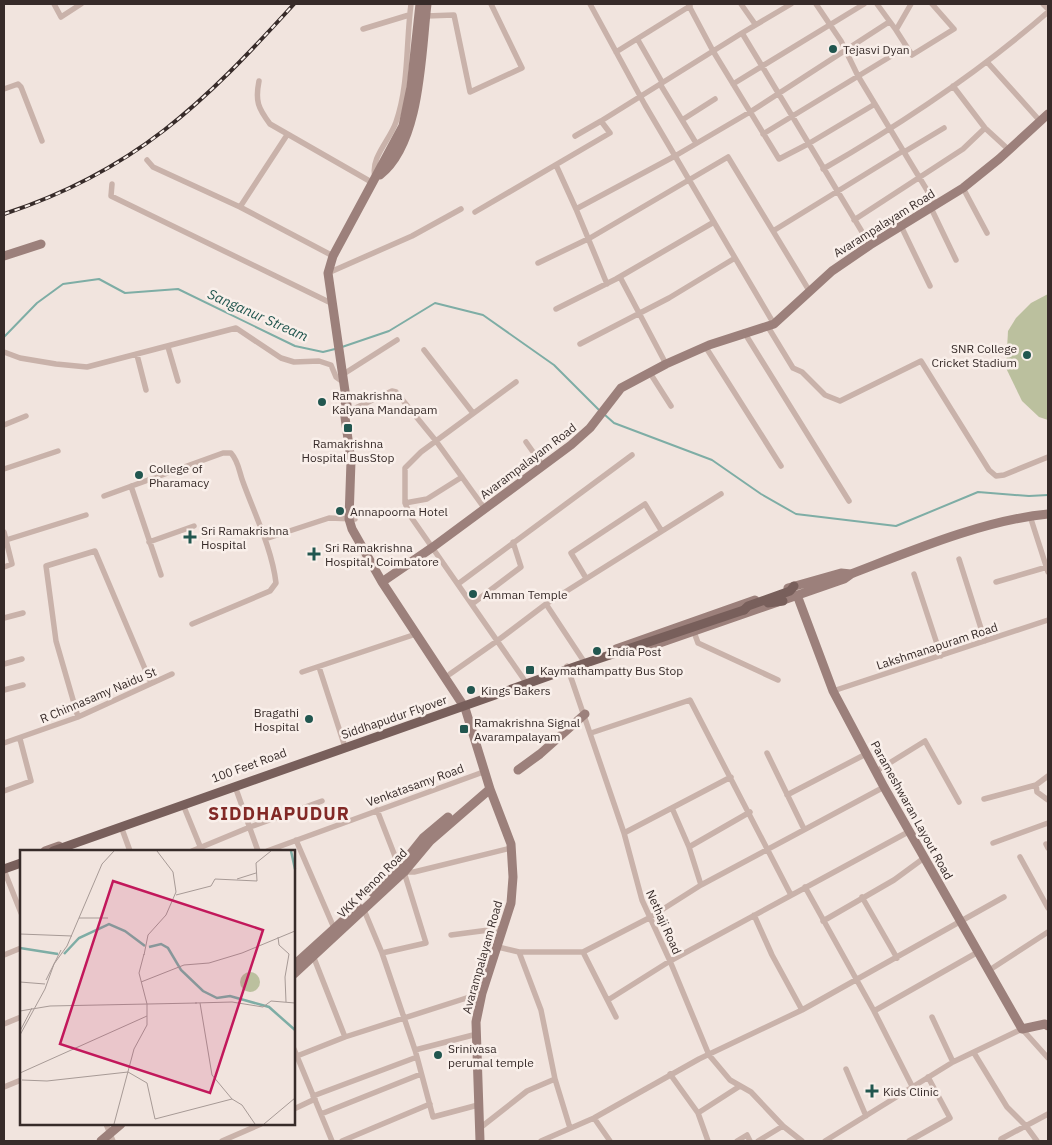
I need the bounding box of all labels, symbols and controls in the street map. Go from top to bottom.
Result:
place label: Tejasvi Dyan [843,42,910,57]
marker: Tejasvi Dyan [827,43,839,55]
street label: Avarampalayam Road [830,186,938,260]
water label: Sanganur Stream [205,285,311,345]
place label: SNR College Cricket Stadium [932,341,1017,370]
marker: SNR College Cricket Stadium [1021,349,1033,361]
place label: Ramakrishna Kalyana Mandapam [332,388,437,417]
marker: Ramakrishna Kalyana Mandapam [316,396,328,408]
street label: Avarampalayam Road [477,420,579,502]
marker: Ramakrishna Hospital BusStop [342,422,354,434]
place label: Ramakrishna Hospital BusStop [301,436,395,465]
place label: College of Pharamacy [149,461,209,490]
marker: College of Pharamacy [133,469,145,481]
place label: Annapoorna Hotel [350,504,448,519]
marker: Annapoorna Hotel [334,505,346,517]
place label: Sri Ramakrishna Hospital [201,523,289,552]
marker: Sri Ramakrishna Hospital [183,530,197,544]
place label: Sri Ramakrishna Hospital, Coimbatore [325,540,439,569]
marker: Sri Ramakrishna Hospital, Coimbatore [307,547,321,561]
place label: Amman Temple [483,587,568,602]
marker: Amman Temple [467,588,479,600]
street label: Lakshmanapuram Road [874,619,1000,673]
place label: India Post [607,644,662,659]
marker: India Post [591,645,603,657]
place label: Kaymathampatty Bus Stop [540,663,683,678]
street label: R Chinnasamy Naidu St [38,664,158,726]
marker: Kaymathampatty Bus Stop [524,664,536,676]
place label: Kings Bakers [481,683,551,698]
marker: Kings Bakers [465,684,477,696]
street label: Siddhapudur Flyover [339,692,450,742]
place label: Bragathi Hospital [254,705,299,734]
marker: Bragathi Hospital [303,713,315,725]
place label: Ramakrishna Signal Avarampalayam [474,715,580,744]
marker: Ramakrishna Signal Avarampalayam [458,723,470,735]
street label: Parameshwaran Layout Road [868,738,956,882]
street label: 100 Feet Road [209,745,289,785]
street label: Venkatasamy Road [364,760,466,810]
district label: SIDDHAPUDUR [208,802,350,825]
street label: VKK Menon Road [334,845,410,921]
inset map [20,850,295,1125]
street label: Nethaji Road [643,887,685,957]
street label: Avarampalayam Road [459,899,505,1015]
place label: Srinivasa perumal temple [448,1041,534,1070]
marker: Srinivasa perumal temple [432,1049,444,1061]
marker: Kids Clinic [865,1084,879,1098]
place label: Kids Clinic [883,1084,939,1099]

